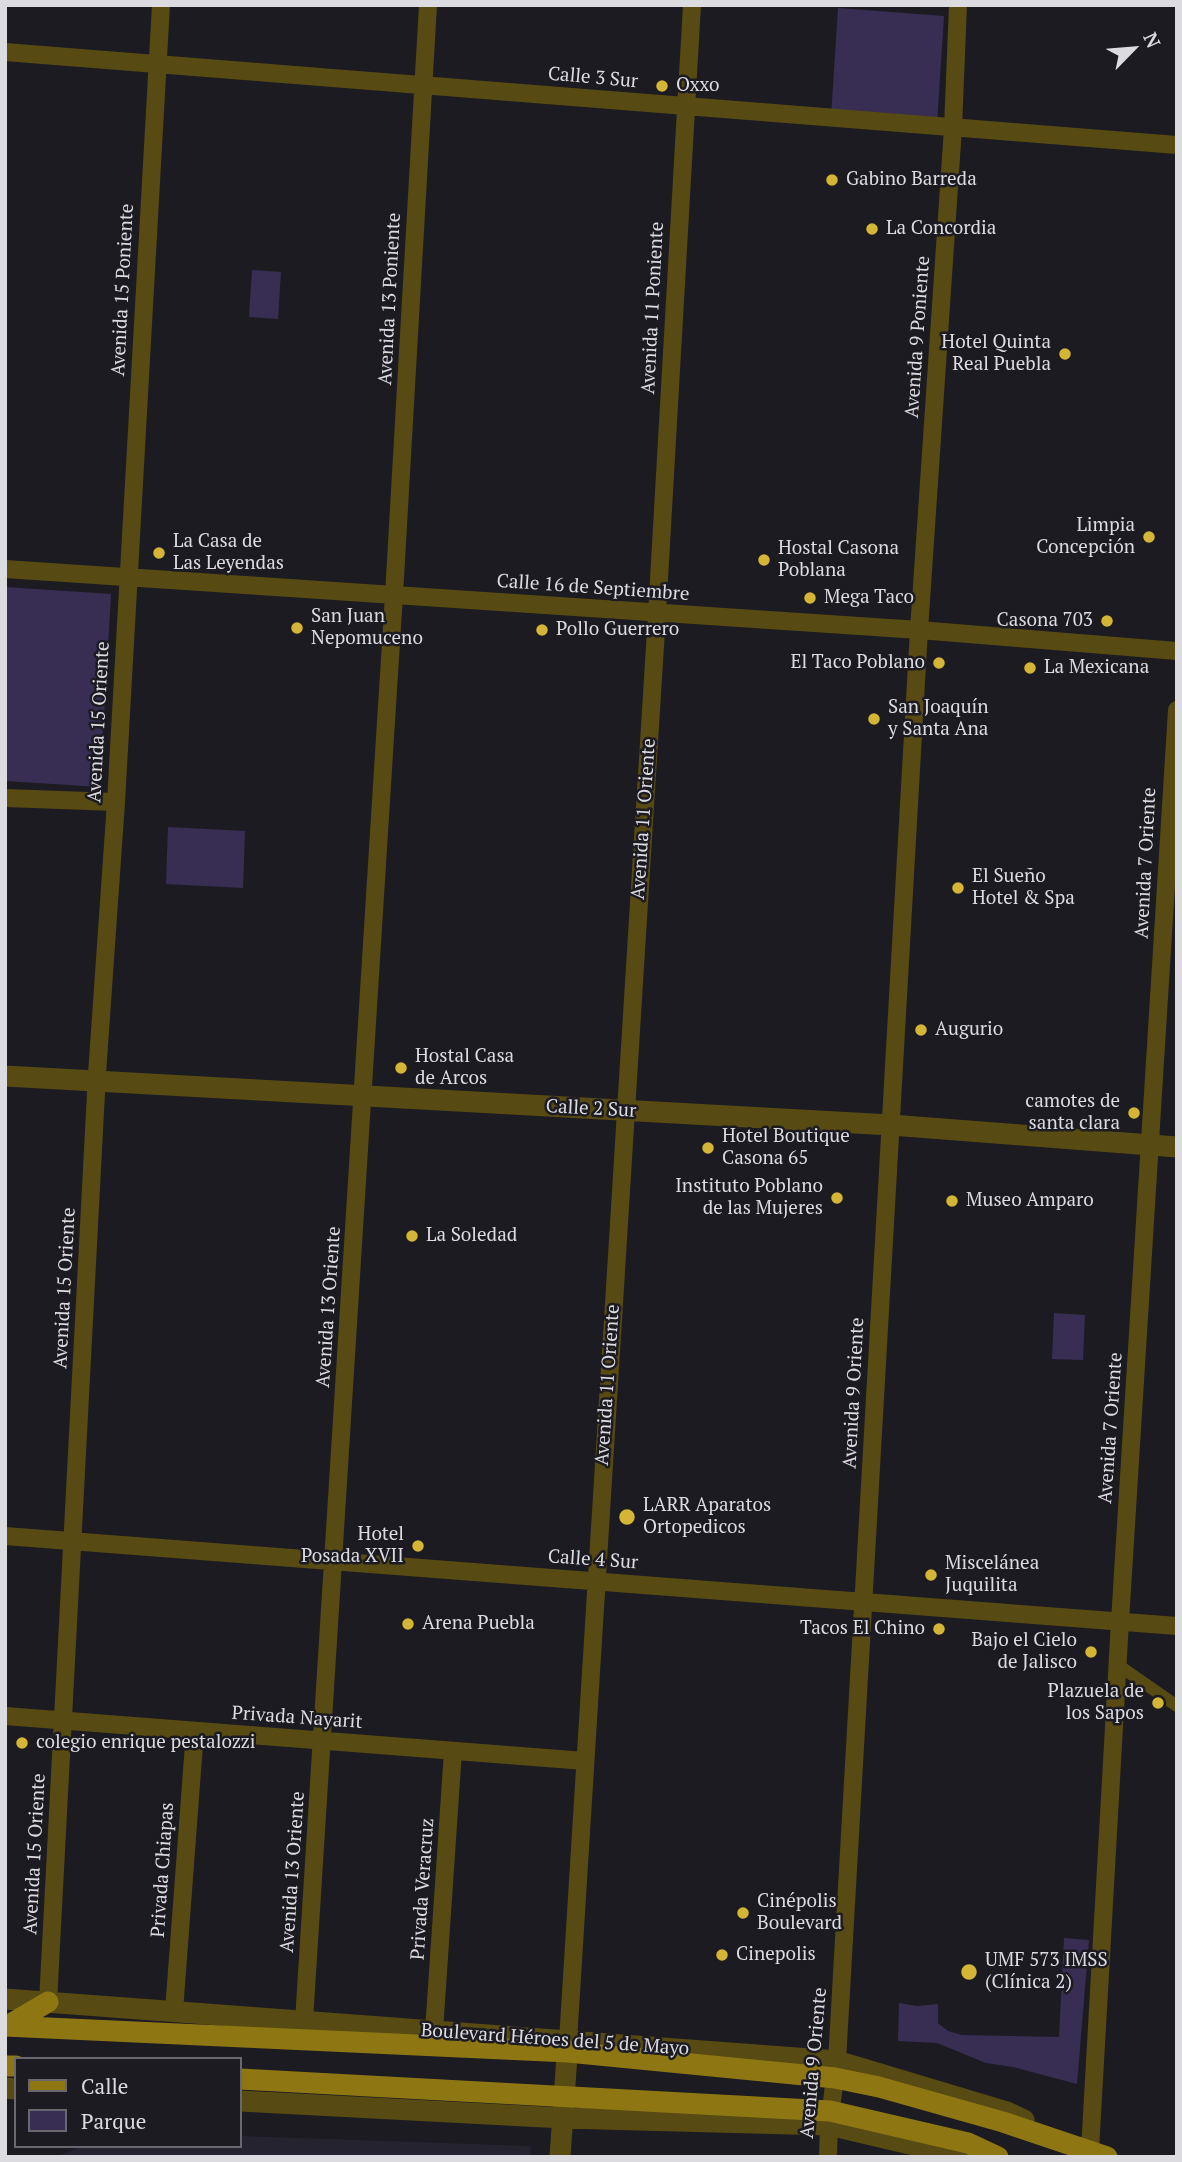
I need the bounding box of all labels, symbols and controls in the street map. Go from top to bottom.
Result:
north arrow [1098,14,1168,84]
text: N [1138,28,1167,52]
street label: Calle 3 Sur [547,63,639,93]
place label: Oxxo [676,75,720,97]
marker: Oxxo [654,78,670,94]
place label: Gabino Barreda [846,169,977,191]
marker: Gabino Barreda [824,172,840,188]
street label: Avenida 15 Poniente [107,203,139,377]
street label: Avenida 13 Poniente [374,212,406,386]
place label: La Concordia [886,218,996,240]
street label: Avenida 11 Poniente [637,221,669,395]
marker: La Concordia [864,221,880,237]
street label: Avenida 9 Poniente [901,255,935,419]
place label: Hotel Quinta Real Puebla [941,332,1051,376]
marker: Hotel Quinta Real Puebla [1057,346,1073,362]
place label: Limpia Concepción [1036,515,1135,559]
marker: Limpia Concepción [1141,529,1157,545]
place label: La Casa de Las Leyendas [173,531,284,575]
place label: Hostal Casona Poblana [778,538,899,582]
marker: La Casa de Las Leyendas [151,545,167,561]
marker: Hostal Casona Poblana [756,552,772,568]
street label: Calle 16 de Septiembre [496,570,690,606]
place label: Mega Taco [824,587,914,609]
marker: Mega Taco [802,590,818,606]
place label: San Juan Nepomuceno [311,606,423,650]
place label: Casona 703 [997,610,1093,632]
marker: Casona 703 [1099,613,1115,629]
place label: Pollo Guerrero [556,619,679,641]
marker: San Juan Nepomuceno [289,620,305,636]
marker: Pollo Guerrero [534,622,550,638]
street label: Avenida 15 Oriente [83,641,115,803]
place label: El Taco Poblano [790,652,925,674]
marker: El Taco Poblano [931,655,947,671]
place label: La Mexicana [1044,657,1149,679]
marker: La Mexicana [1022,660,1038,676]
place label: San Joaquín y Santa Ana [888,697,989,741]
marker: San Joaquín y Santa Ana [866,711,882,727]
street label: Avenida 11 Oriente [627,738,661,900]
street label: Avenida 7 Oriente [1131,787,1161,939]
place label: El Sueño Hotel & Spa [972,866,1075,910]
marker: El Sueño Hotel & Spa [950,880,966,896]
place label: Augurio [935,1019,1003,1041]
marker: Augurio [913,1022,929,1038]
place label: Hostal Casa de Arcos [415,1046,514,1090]
marker: Hostal Casa de Arcos [393,1060,409,1076]
place label: camotes de santa clara [1025,1091,1120,1135]
street label: Calle 2 Sur [545,1095,637,1123]
marker: camotes de santa clara [1126,1105,1142,1121]
place label: Hotel Boutique Casona 65 [722,1126,850,1170]
marker: Hotel Boutique Casona 65 [700,1140,716,1156]
place label: Instituto Poblano de las Mujeres [675,1176,823,1220]
marker: Instituto Poblano de las Mujeres [829,1190,845,1206]
place label: Museo Amparo [966,1190,1094,1212]
marker: Museo Amparo [944,1193,960,1209]
street label: Avenida 15 Oriente [49,1207,81,1369]
place label: La Soledad [426,1225,517,1247]
street label: Avenida 13 Oriente [312,1226,346,1388]
marker: La Soledad [404,1228,420,1244]
street label: Avenida 11 Oriente [591,1304,625,1466]
street label: Avenida 9 Oriente [839,1317,869,1469]
street label: Avenida 7 Oriente [1094,1352,1128,1504]
place label: LARR Aparatos Ortopedicos [643,1495,771,1539]
marker: LARR Aparatos Ortopedicos [617,1507,637,1527]
place label: Hotel Posada XVII [301,1524,404,1568]
marker: Hotel Posada XVII [410,1538,426,1554]
street label: Calle 4 Sur [547,1545,639,1575]
place label: Miscelánea Juquilita [945,1553,1039,1597]
marker: Miscelánea Juquilita [923,1567,939,1583]
place label: Arena Puebla [422,1613,535,1635]
marker: Arena Puebla [400,1616,416,1632]
place label: Tacos El Chino [800,1618,925,1640]
marker: Tacos El Chino [931,1621,947,1637]
place label: Bajo el Cielo de Jalisco [971,1630,1077,1674]
marker: Bajo el Cielo de Jalisco [1083,1644,1099,1660]
place label: Plazuela de los Sapos [1048,1681,1144,1725]
marker: Plazuela de los Sapos [1150,1695,1166,1711]
street label: Privada Nayarit [231,1702,363,1734]
place label: colegio enrique pestalozzi [36,1732,255,1754]
marker: colegio enrique pestalozzi [14,1735,30,1751]
street label: Avenida 15 Oriente [19,1773,51,1935]
street label: Avenida 13 Oriente [276,1791,310,1953]
street label: Privada Chiapas [147,1802,179,1938]
street label: Privada Veracruz [407,1817,439,1961]
place label: Cinépolis Boulevard [757,1891,842,1935]
marker: Cinépolis Boulevard [735,1905,751,1921]
place label: Cinepolis [736,1944,816,1966]
marker: Cinepolis [714,1947,730,1963]
place label: UMF 573 IMSS (Clínica 2) [985,1950,1108,1994]
marker: UMF 573 IMSS (Clínica 2) [959,1962,979,1982]
street label: Avenida 9 Oriente [796,1987,832,2139]
street label: Boulevard Héroes del 5 de Mayo [420,2019,690,2061]
legend [14,2057,242,2148]
text: Calle [81,2072,128,2100]
text: Parque [81,2107,146,2135]

